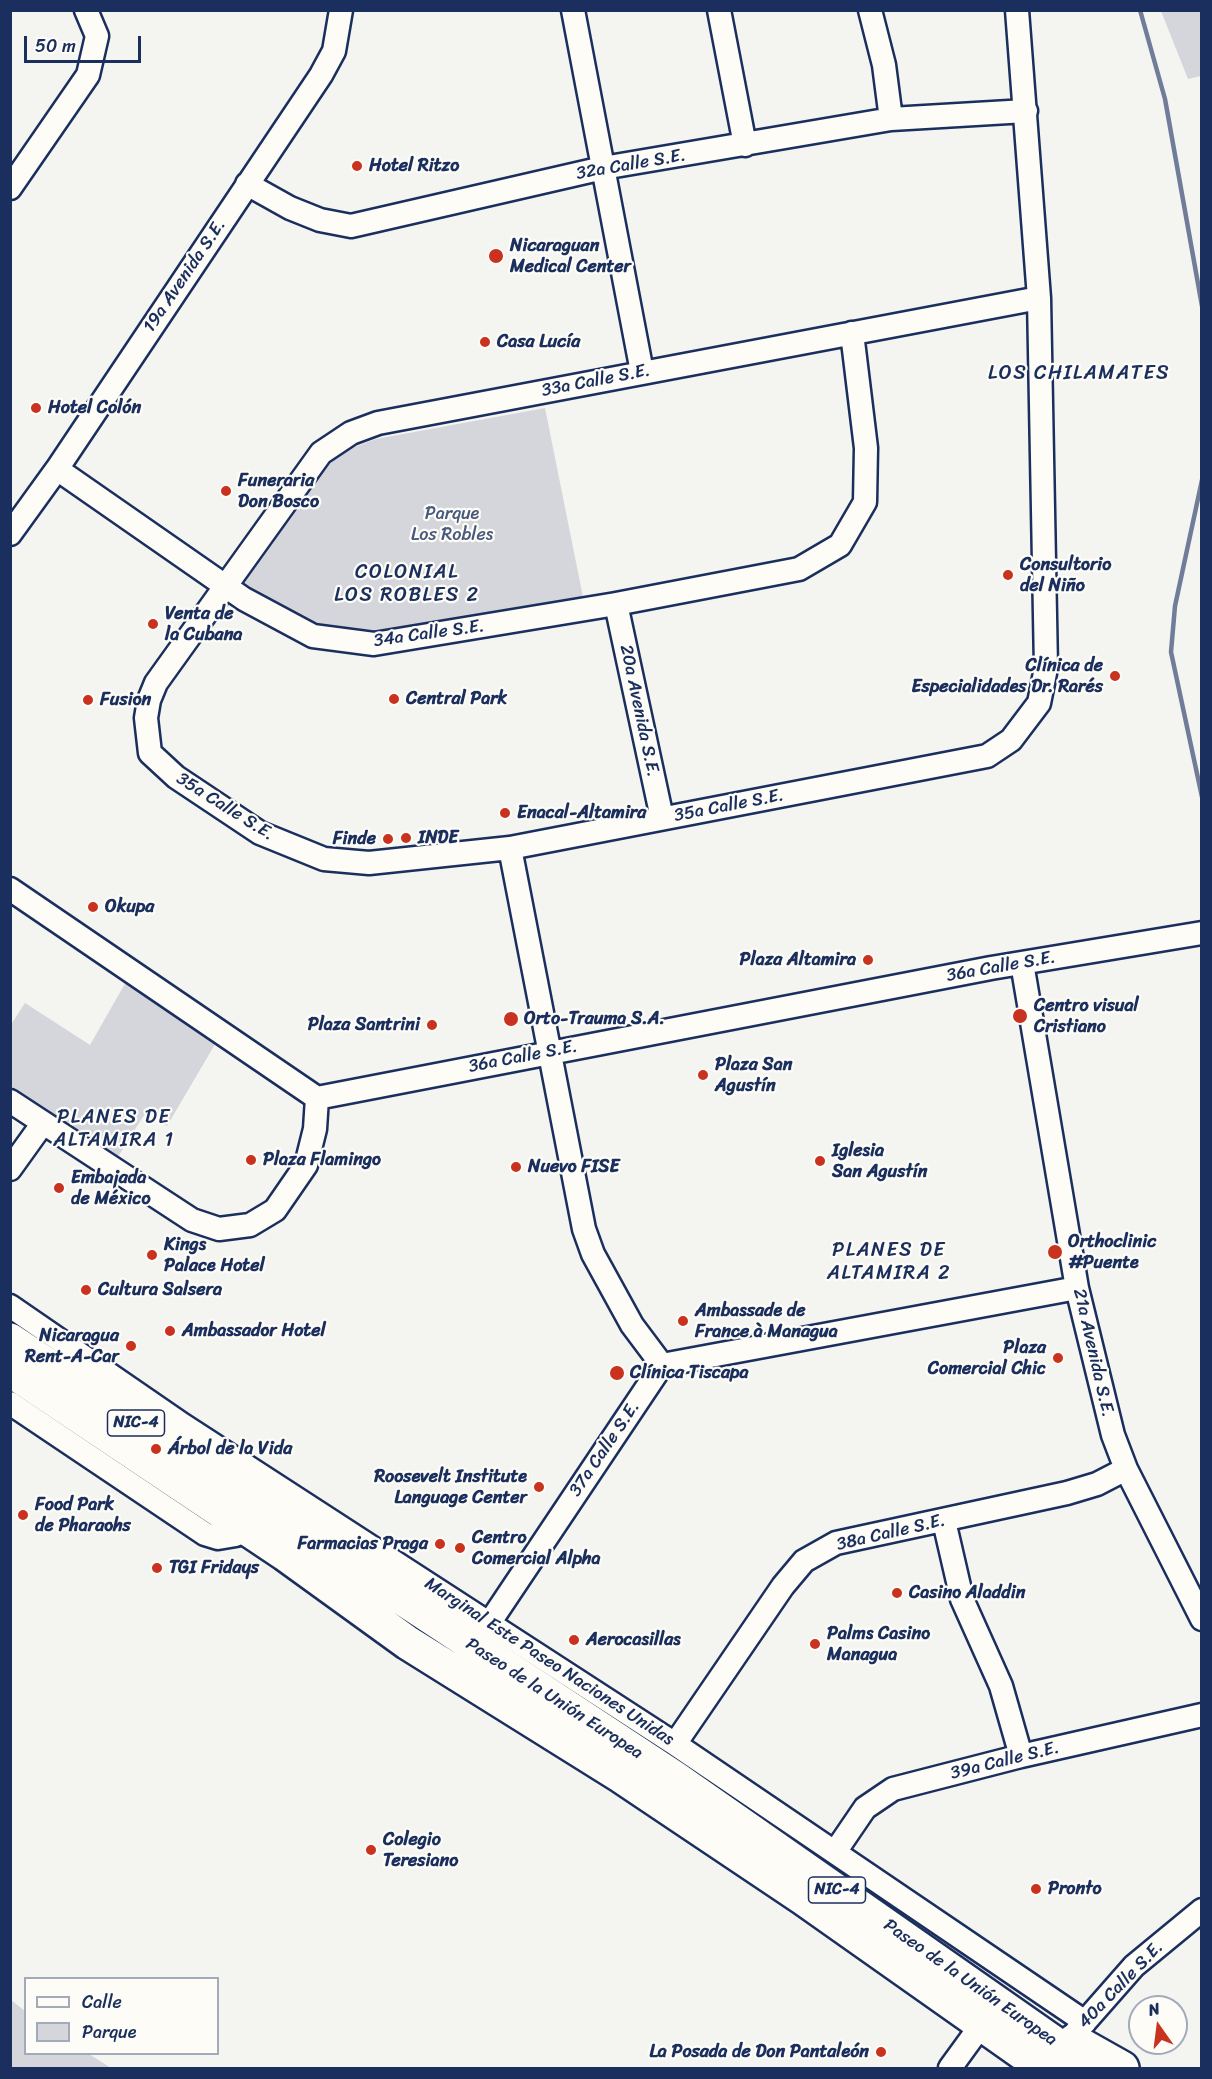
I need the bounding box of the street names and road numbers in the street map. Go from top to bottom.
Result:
street label: 32a Calle S.E. [575,145,687,185]
street label: 19a Avenida S.E. [139,215,231,337]
street label: 33a Calle S.E. [540,360,652,402]
street label: 34a Calle S.E. [372,616,486,652]
street label: 20a Avenida S.E. [614,643,664,779]
street label: 35a Calle S.E. [172,768,278,846]
street label: 35a Calle S.E. [672,785,786,827]
street label: 36a Calle S.E. [945,947,1057,987]
street label: 36a Calle S.E. [467,1036,579,1078]
street label: 21a Avenida S.E. [1068,1287,1118,1419]
street label: 37a Calle S.E. [565,1397,645,1501]
road number: NIC-4 [108,1410,164,1436]
street label: 38a Calle S.E. [834,1510,948,1556]
street label: Marginal Este Paseo Naciones Unidas [420,1573,678,1751]
street label: Paseo de la Unión Europea [461,1634,647,1764]
street label: 39a Calle S.E. [948,1737,1062,1785]
road number: NIC-4 [808,1877,866,1903]
street label: Paseo de la Unión Europea [879,1915,1061,2051]
street label: 40a Calle S.E. [1074,1937,1168,2033]

